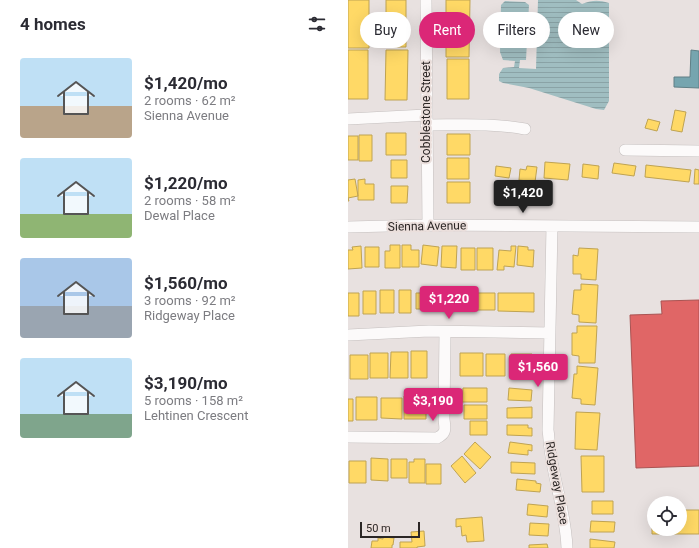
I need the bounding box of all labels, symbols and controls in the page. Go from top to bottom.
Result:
chip: Buy [360,12,411,48]
chip: Rent [419,12,475,48]
chip: Filters [483,12,550,48]
chip: New [558,12,614,48]
icon: filters [306,13,328,35]
text: 4 homes [20,14,86,34]
street label: Cobblestone Street [419,61,433,163]
text: $1,420/mo [144,73,228,93]
icon: home [52,74,100,122]
text: 2 rooms · 62 m² [144,93,236,108]
text: Sienna Avenue [144,108,229,123]
text: $1,220/mo [144,173,228,193]
icon: home [52,174,100,222]
pin: $1,420 [490,180,556,214]
text: $1,420 [503,185,543,200]
text: 2 rooms · 58 m² [144,193,236,208]
text: Dewal Place [144,208,215,223]
street label: Sienna Avenue [388,218,466,234]
text: $1,560/mo [144,273,228,293]
icon: home [52,274,100,322]
pin: $1,220 [416,286,482,320]
text: $1,220 [429,291,469,306]
text: 3 rooms · 92 m² [144,293,236,308]
text: Ridgeway Place [144,308,235,323]
pin: $1,560 [505,354,571,388]
text: $1,560 [518,359,558,374]
text: $3,190/mo [144,373,228,393]
icon: home [52,374,100,422]
pin: $3,190 [400,388,466,422]
text: 5 rooms · 158 m² [144,393,243,408]
text: $3,190 [413,393,453,408]
text: Lehtinen Crescent [144,408,248,423]
street label: Ridgeway Place [543,440,571,526]
map controls [647,496,687,536]
button: locate [647,496,687,536]
scale bar [360,520,420,539]
text: 50 m [366,522,391,535]

